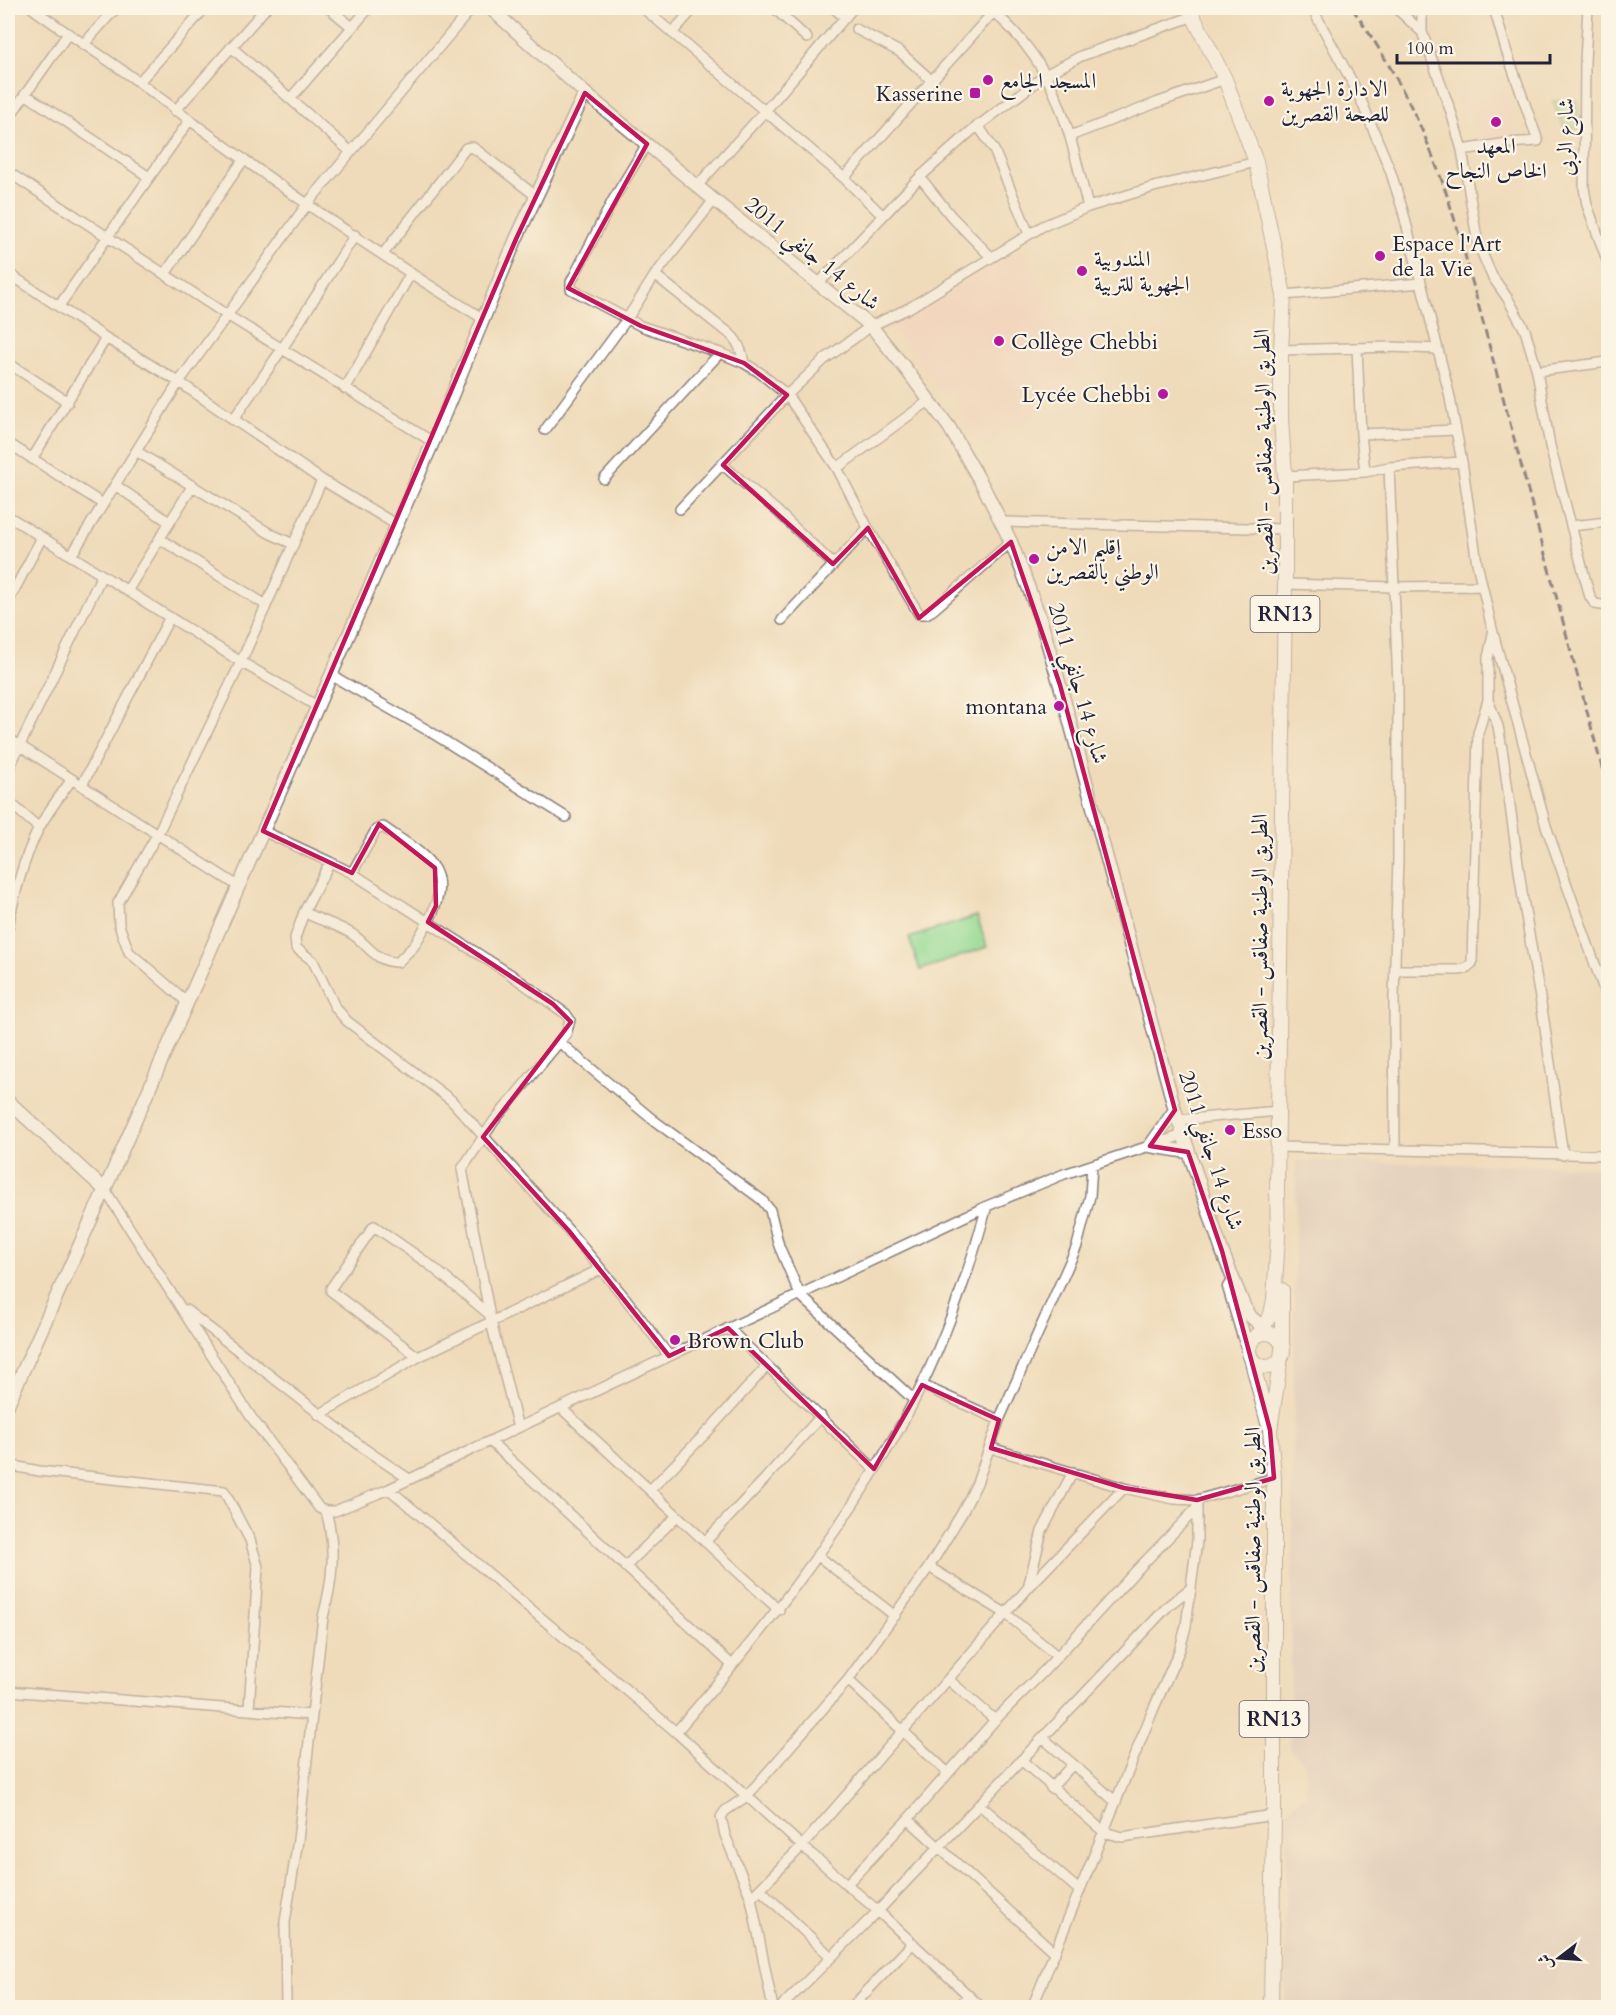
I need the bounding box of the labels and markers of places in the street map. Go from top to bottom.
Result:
place label: المسجد الجامع [1000,66,1096,100]
marker: المسجد الجامع [981,73,995,87]
place label: الادارة الجهوية للصحة القصرين [1281,74,1389,129]
place label: Kasserine [876,79,963,109]
marker: Kasserine [968,86,982,100]
marker: الادارة الجهوية للصحة القصرين [1262,94,1276,108]
marker: المعهد الخاص النجاح [1489,115,1503,129]
place label: المعهد الخاص النجاح [1445,131,1547,190]
place label: Espace l'Art de la Vie [1392,229,1501,284]
place label: المندوبية الجهوية للتربية [1094,244,1190,299]
marker: Espace l'Art de la Vie [1373,249,1387,263]
marker: المندوبية الجهوية للتربية [1075,264,1089,278]
place label: Collège Chebbi [1011,327,1158,357]
marker: Collège Chebbi [992,334,1006,348]
place label: Lycée Chebbi [1021,380,1151,410]
marker: Lycée Chebbi [1156,387,1170,401]
place label: إقليم الامن الوطني بالقصرين [1046,532,1159,592]
marker: إقليم الامن الوطني بالقصرين [1027,552,1041,566]
place label: montana [966,692,1047,722]
marker: montana [1052,699,1066,713]
place label: Esso [1242,1116,1282,1146]
marker: Esso [1223,1123,1237,1137]
place label: Brown Club [687,1326,804,1356]
marker: Brown Club [668,1333,682,1347]

